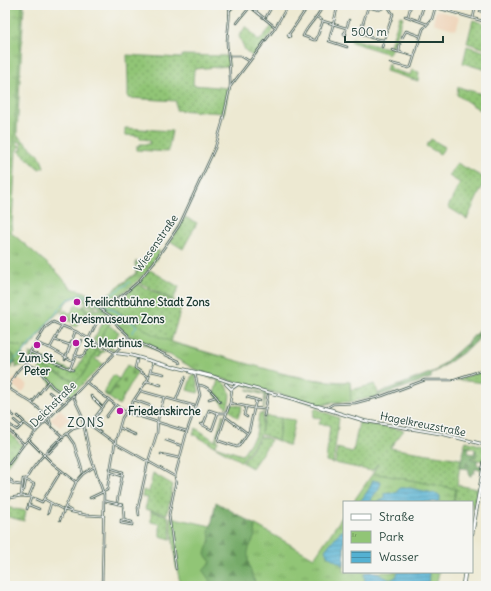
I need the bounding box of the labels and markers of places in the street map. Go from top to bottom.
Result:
place label: Freilichtbühne Stadt Zons [85,295,210,309]
marker: Freilichtbühne Stadt Zons [72,297,82,307]
place label: Kreismuseum Zons [71,312,165,326]
marker: Kreismuseum Zons [58,314,68,324]
place label: St. Martinus [84,336,142,350]
marker: St. Martinus [71,338,81,348]
marker: Zum St. Peter [32,340,42,350]
place label: Zum St. Peter [19,351,55,378]
place label: Friedenskirche [128,404,201,418]
marker: Friedenskirche [115,406,125,416]

